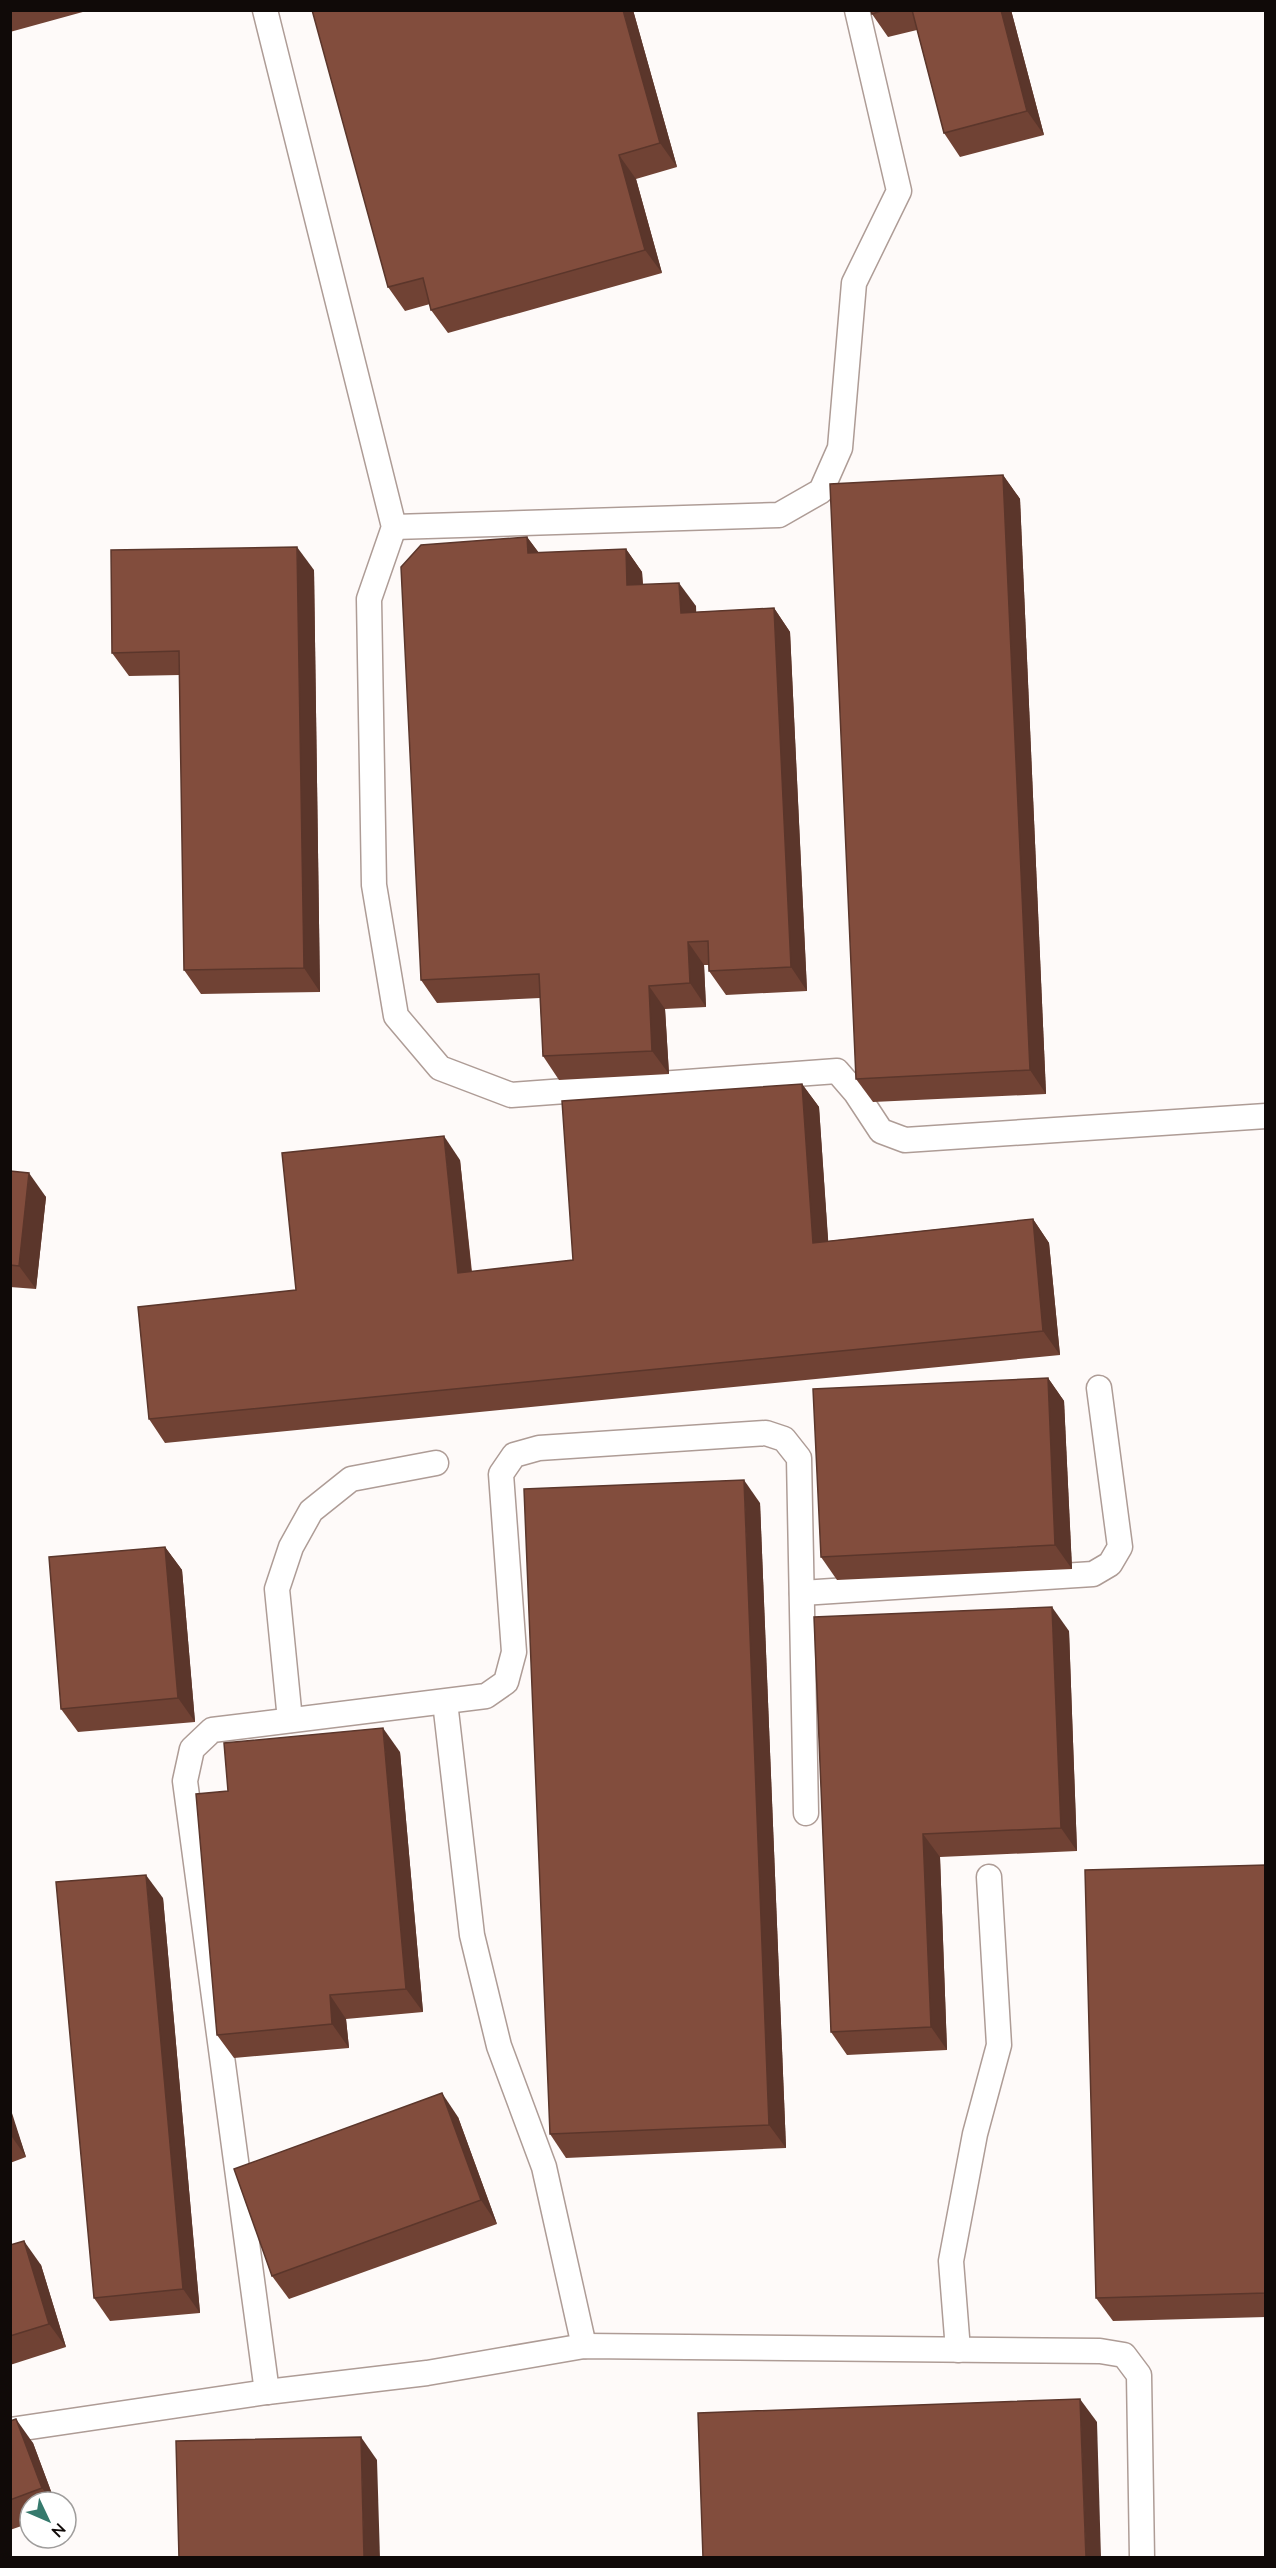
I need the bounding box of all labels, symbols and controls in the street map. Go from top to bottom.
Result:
north arrow [18,2490,78,2550]
text: N [47,2519,70,2542]

